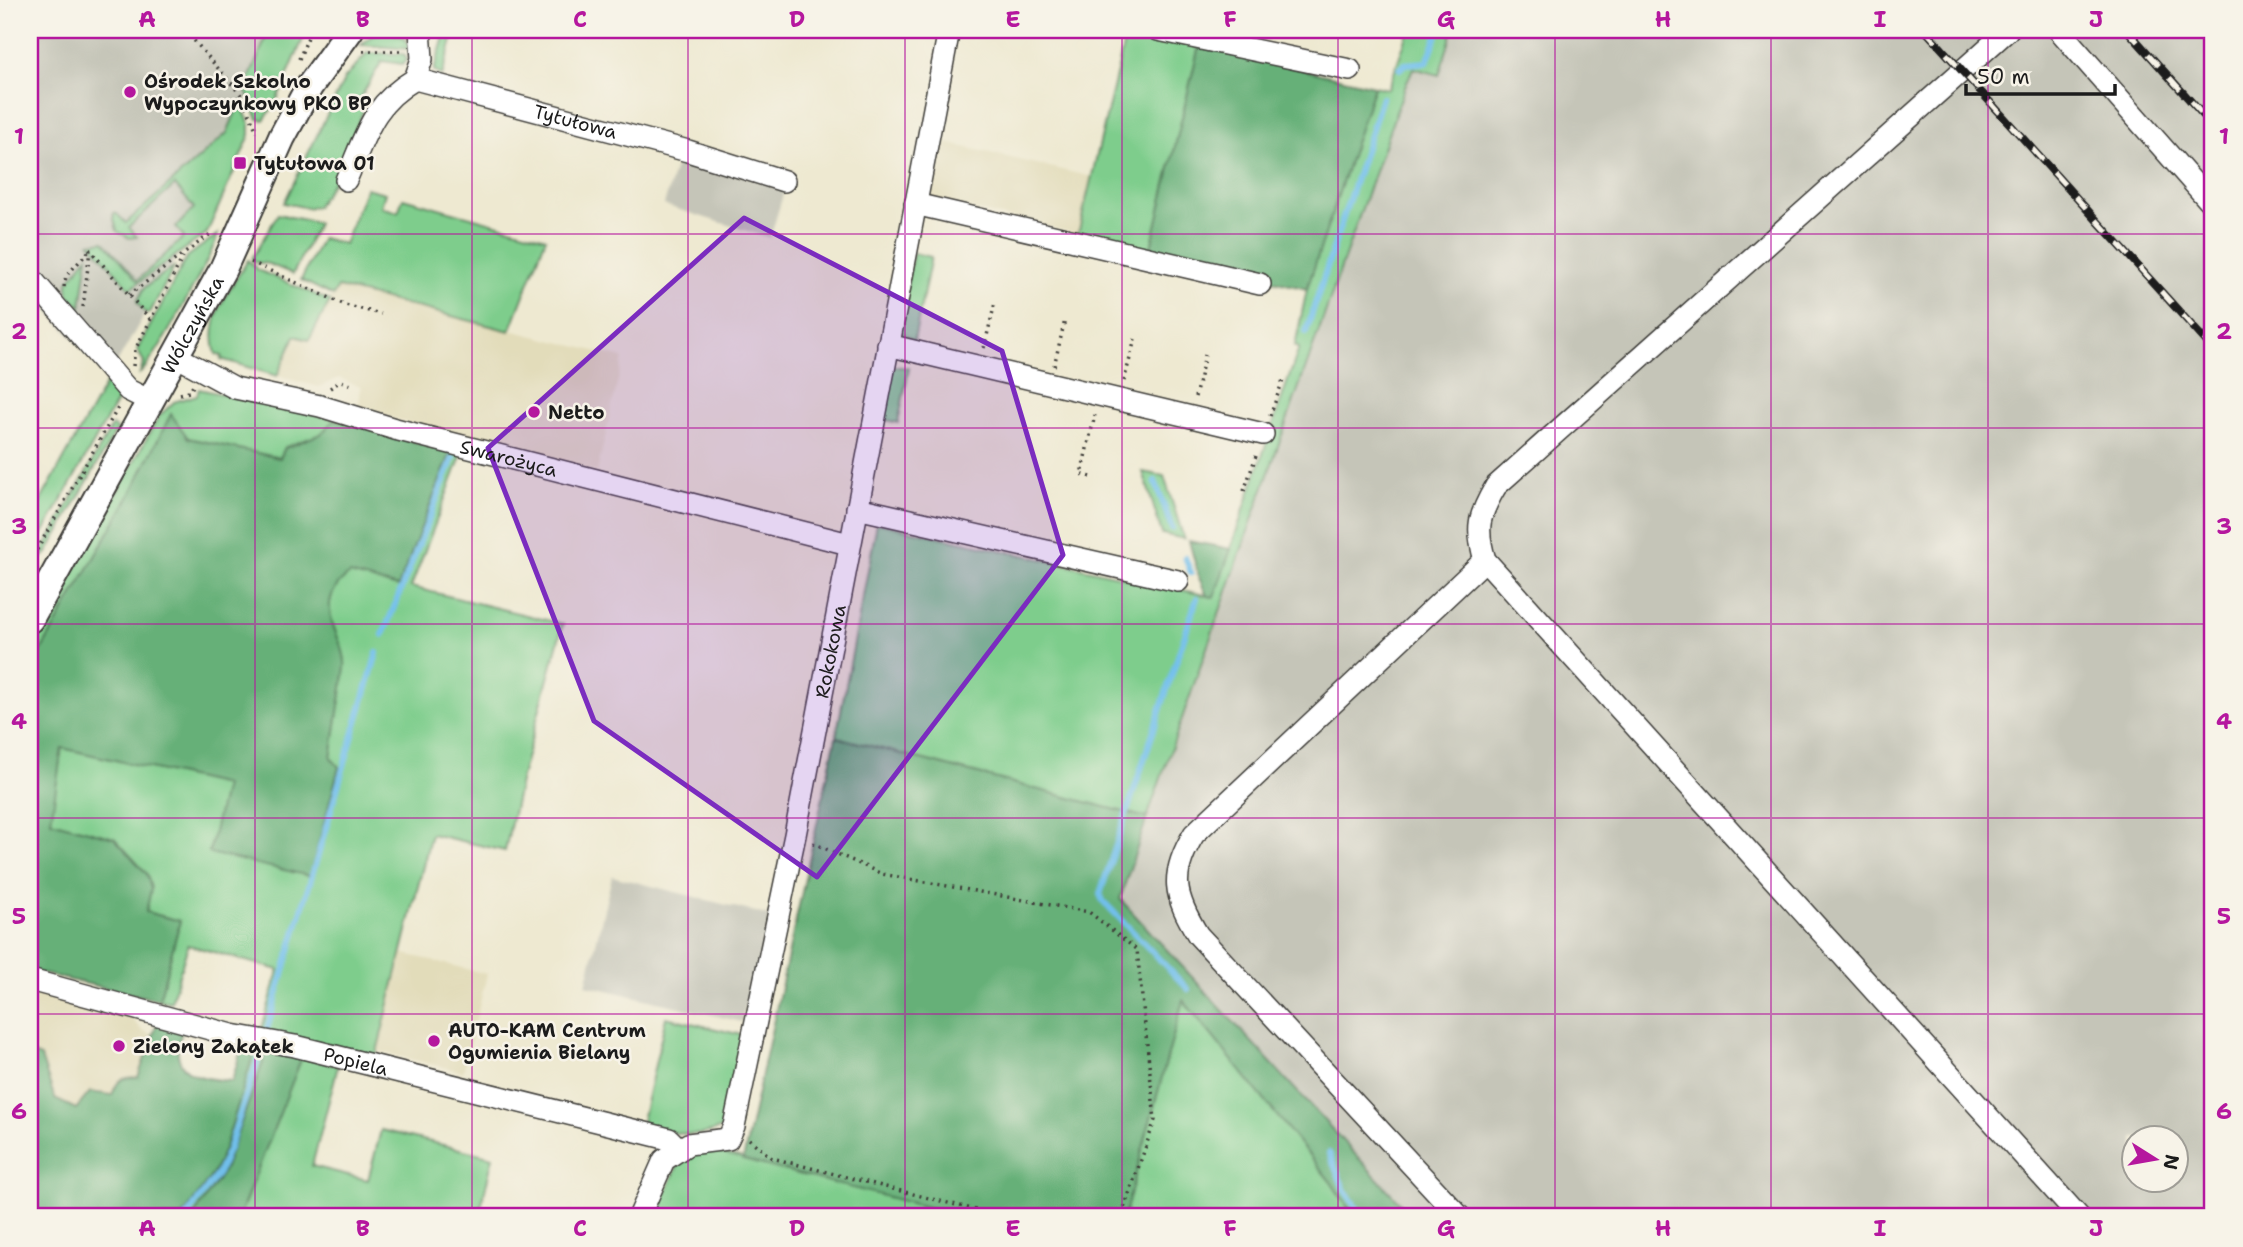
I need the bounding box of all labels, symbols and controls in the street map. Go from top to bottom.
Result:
text: A [138,4,156,34]
text: B [356,4,370,34]
text: C [573,4,587,34]
text: D [789,4,805,34]
text: E [1005,4,1021,34]
text: F [1223,4,1237,34]
text: G [1437,4,1456,34]
text: H [1655,4,1671,34]
text: I [1874,4,1887,34]
text: J [2089,4,2103,34]
scale bar [1966,52,2115,96]
text: 50 m [1977,63,2030,91]
place label: Ośrodek Szkolno Wypoczynkowy PKO BP [144,69,372,116]
marker: Ośrodek Szkolno Wypoczynkowy PKO BP [122,84,138,100]
street label: Tytułowa [531,98,620,144]
text: 1 [14,121,24,151]
text: 1 [2219,121,2229,151]
place label: Tytułowa 01 [254,151,375,176]
marker: Tytułowa 01 [232,155,248,171]
street label: Wólczyńska [155,271,229,378]
text: 2 [11,316,27,346]
text: 2 [2216,316,2232,346]
place label: Netto [548,400,605,425]
marker: Netto [526,404,542,420]
street label: Swarożyca [458,433,560,482]
text: 3 [11,511,27,541]
text: 3 [2216,511,2232,541]
street label: Rokokowa [809,602,851,700]
text: 4 [11,706,27,736]
text: 4 [2216,706,2232,736]
text: 5 [12,901,26,931]
text: 5 [2217,901,2231,931]
place label: AUTO-KAM Centrum Ogumienia Bielany [448,1018,646,1065]
marker: AUTO-KAM Centrum Ogumienia Bielany [426,1033,442,1049]
place label: Zielony Zakątek [133,1034,294,1059]
marker: Zielony Zakątek [111,1038,127,1054]
street label: Popiela [321,1041,391,1081]
text: 6 [11,1096,27,1126]
text: 6 [2216,1096,2232,1126]
north arrow [2120,1124,2190,1194]
text: N [2157,1152,2185,1172]
text: A [138,1213,156,1243]
text: B [356,1213,370,1243]
text: C [573,1213,587,1243]
text: D [789,1213,805,1243]
text: E [1005,1213,1021,1243]
text: F [1223,1213,1237,1243]
text: G [1437,1213,1456,1243]
text: H [1655,1213,1671,1243]
text: I [1874,1213,1887,1243]
text: J [2089,1213,2103,1243]

